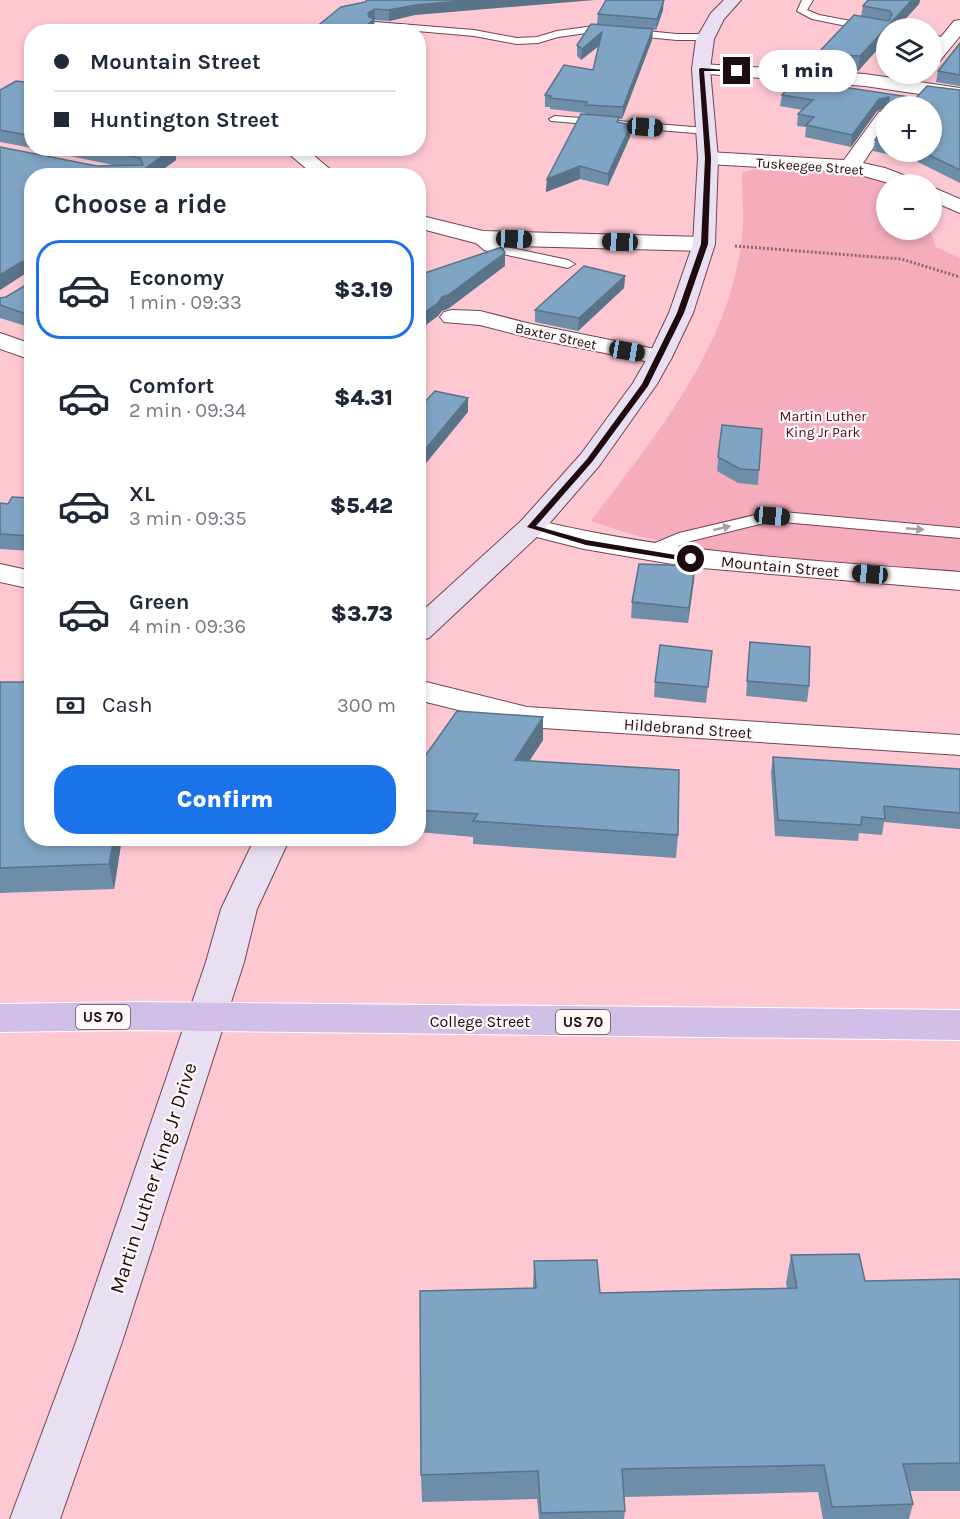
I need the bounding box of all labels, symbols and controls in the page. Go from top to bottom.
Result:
map controls [876,18,942,240]
button: layers [876,18,942,84]
text: Mountain Street [90,49,261,75]
callout: 1 min [758,50,857,92]
route end [723,57,750,84]
text: 1 min [781,59,834,82]
button: + [876,96,942,162]
text: Huntington Street [90,107,279,133]
car [626,117,664,137]
street label: Tuskeegee Street [755,154,865,179]
button: − [876,174,942,240]
text: Choose a ride [54,188,227,220]
car [496,229,532,249]
car [602,232,638,252]
icon: car [57,263,111,317]
text: Economy [129,265,224,291]
text: $3.19 [334,277,393,303]
text: 1 min · 09:33 [129,291,242,314]
street label: Baxter Street [514,320,598,353]
car [608,339,646,363]
icon: car [57,371,111,425]
text: Comfort [129,373,214,399]
text: $4.31 [334,385,393,411]
text: 2 min · 09:34 [129,399,246,422]
park label: Martin Luther King Jr Park [780,408,867,441]
icon: car [57,479,111,533]
text: XL [129,481,155,507]
text: $5.42 [330,493,393,519]
car [753,505,791,527]
text: 3 min · 09:35 [129,507,247,530]
one-way arrow [713,523,732,533]
one-way arrow [906,524,925,534]
route start [677,545,704,572]
street label: Mountain Street [720,552,840,581]
car [851,563,889,585]
icon: car [57,587,111,641]
text: Green [129,589,190,615]
text: $3.73 [330,601,393,627]
text: 4 min · 09:36 [129,615,246,638]
icon: cash [54,689,87,722]
text: Cash [102,692,152,718]
text: 300 m [337,694,396,717]
street label: Hildebrand Street [623,715,753,742]
button: Confirm [54,765,396,834]
road number: US 70 [76,1005,130,1029]
road number: US 70 [556,1010,610,1034]
street label: College Street [430,1012,530,1031]
street label: Martin Luther King Jr Drive [105,1060,202,1297]

